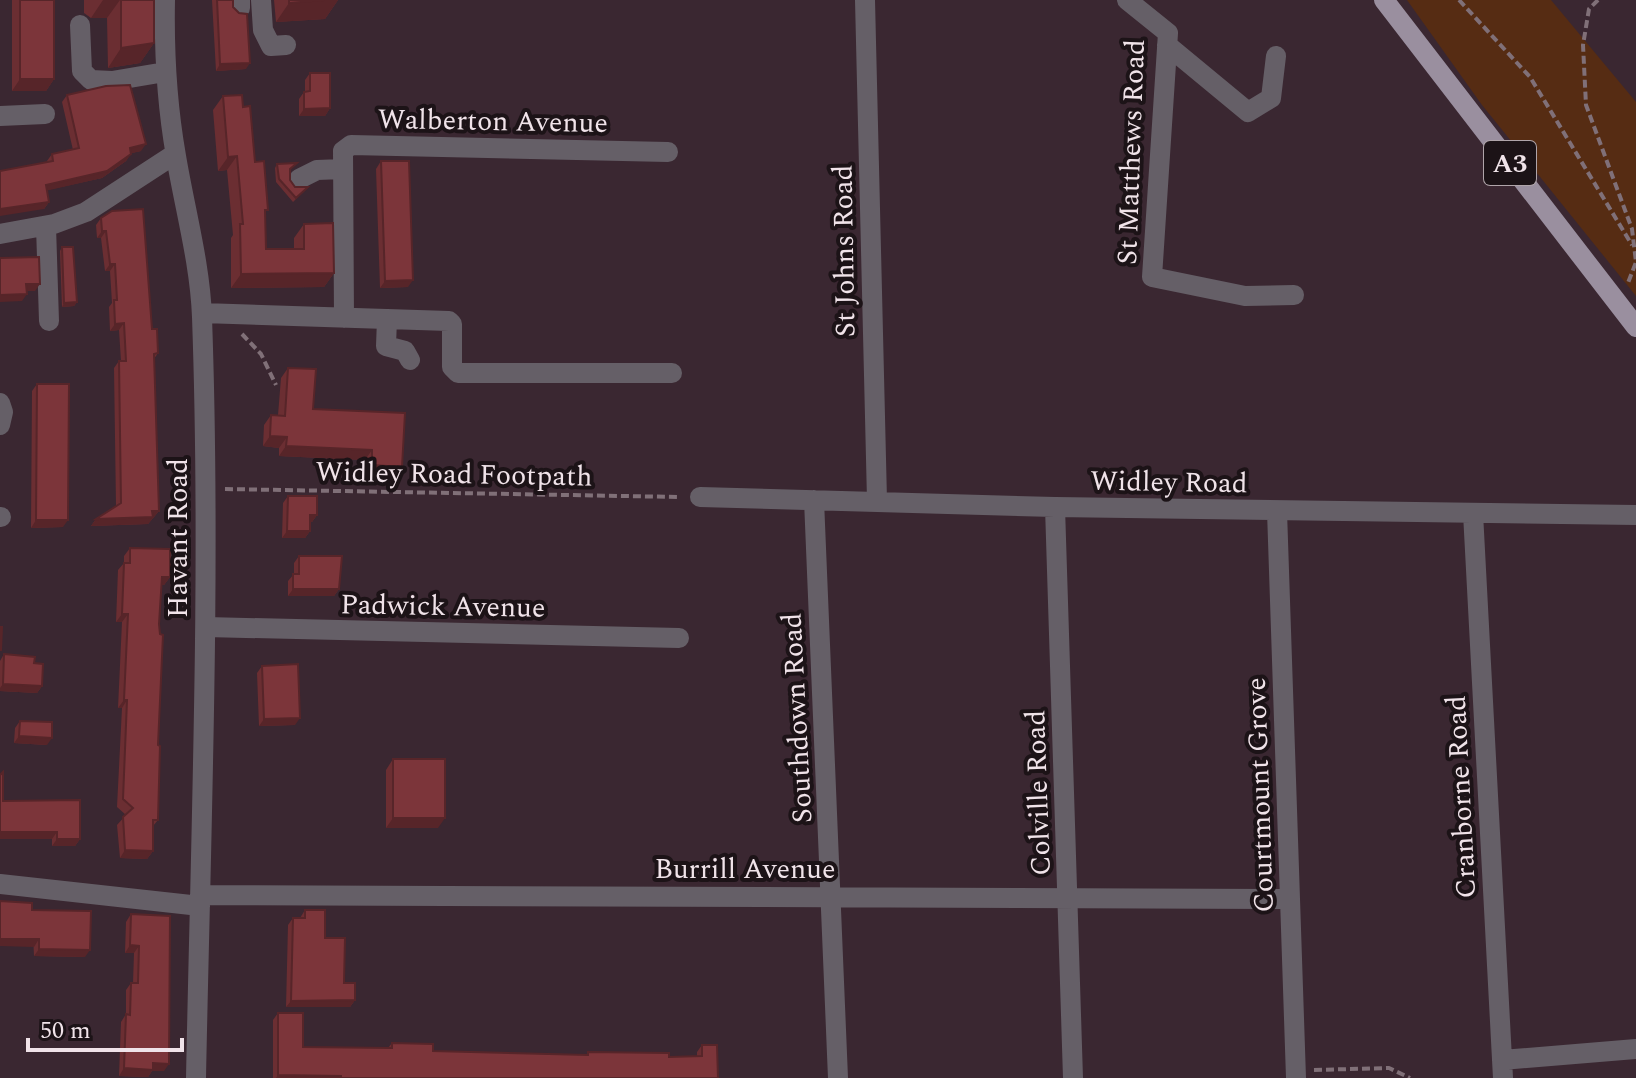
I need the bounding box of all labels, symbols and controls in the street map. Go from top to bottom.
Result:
street label: St Matthews Road [1106,39,1157,266]
street label: Walberton Avenue [378,98,608,145]
road number: A3 [1484,141,1536,185]
street label: St Johns Road [821,164,868,338]
street label: Widley Road Footpath [315,451,593,498]
street label: Havant Road [157,458,200,618]
street label: Widley Road [1090,460,1248,505]
street label: Padwick Avenue [340,583,546,630]
street label: Southdown Road [771,612,824,824]
street label: Courtmount Grove [1235,677,1286,913]
street label: Cranborne Road [1435,694,1488,900]
street label: Colville Road [1014,709,1063,877]
street label: Burrill Avenue [654,848,836,891]
scale bar [28,1002,182,1052]
text: 50 m [40,1013,91,1049]

